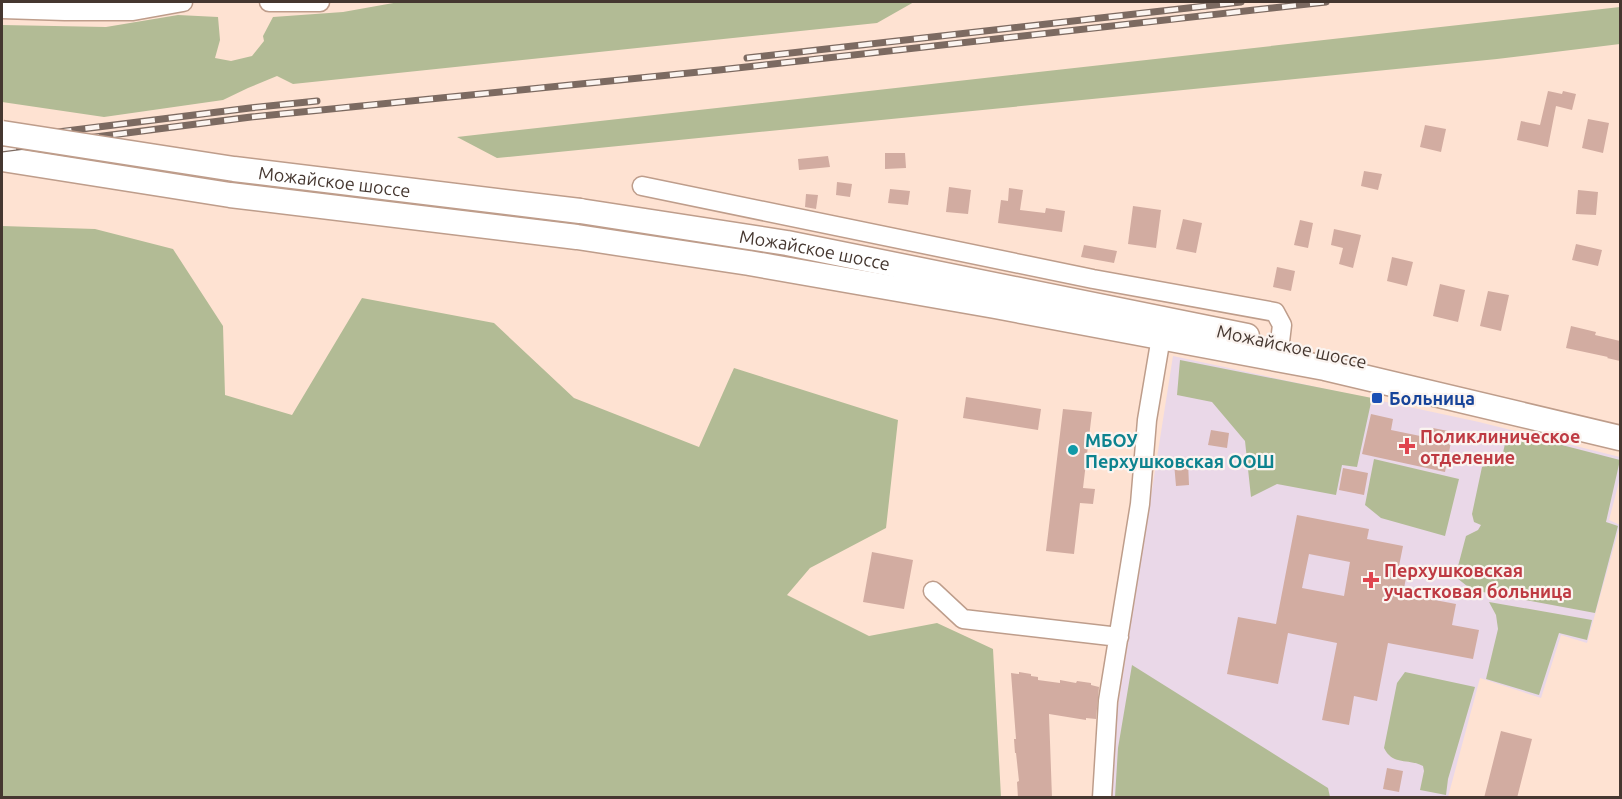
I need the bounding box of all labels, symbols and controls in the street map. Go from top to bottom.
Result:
street label: Можайское шоссе [257,162,412,200]
street label: Можайское шоссе [738,226,892,274]
street label: Можайское шоссе [1215,320,1369,372]
place label: Больница [1389,388,1475,408]
marker: Больница [1370,391,1384,405]
place label: Поликлиническое отделение [1420,426,1580,467]
place label: МБОУ Перхушковская ООШ [1085,430,1275,471]
marker: Поликлиническое отделение [1398,437,1416,455]
marker: МБОУ Перхушковская ООШ [1066,443,1080,457]
place label: Перхушковская участковая больница [1384,560,1572,601]
marker: Перхушковская участковая больница [1362,571,1380,589]

